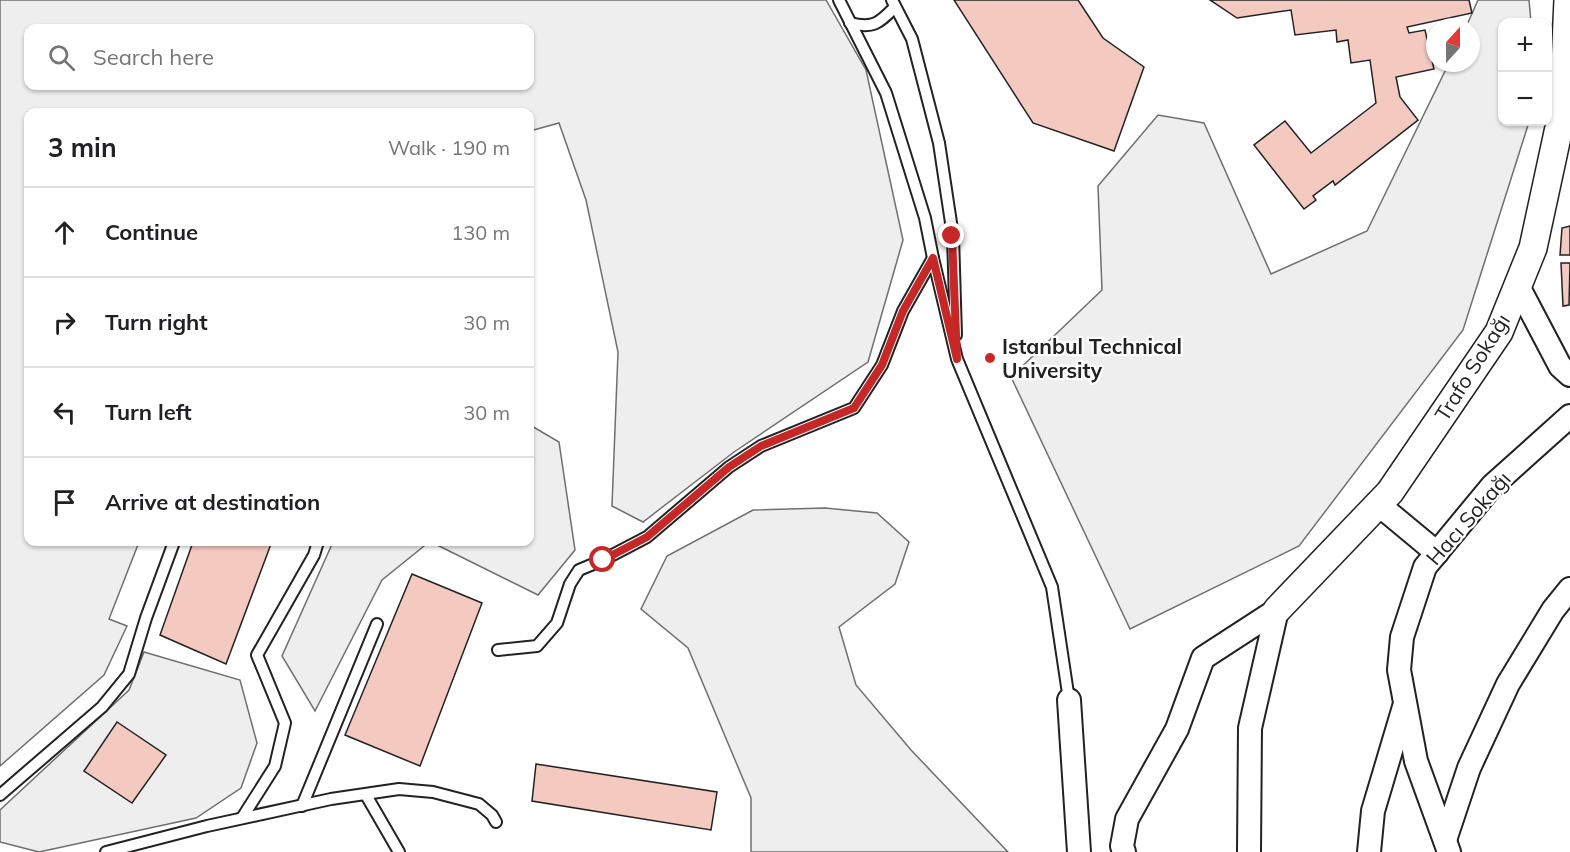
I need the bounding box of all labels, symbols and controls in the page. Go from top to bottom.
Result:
north arrow [1426,18,1480,72]
map controls [1498,18,1552,126]
button: + [1498,18,1552,72]
search box [24,24,534,90]
icon: search [45,41,78,74]
text: Search here [93,43,214,71]
button: − [1498,72,1552,126]
text: 3 min [48,131,117,164]
text: Walk · 190 m [388,135,510,160]
icon: ahead [48,216,81,249]
text: Continue [105,218,198,246]
text: 130 m [451,220,510,245]
route end [938,222,964,248]
icon: right [48,306,81,339]
text: Turn right [105,308,208,336]
street label: Trafo Sokağı [1429,309,1515,425]
text: 30 m [463,310,510,335]
place label: Istanbul Technical University [1002,333,1182,383]
marker: Istanbul Technical University [983,351,997,365]
icon: left [48,396,81,429]
text: Turn left [105,398,192,426]
text: 30 m [463,400,510,425]
street label: Hacı Sokağı [1420,466,1516,570]
icon: arrive [48,486,81,519]
text: Arrive at destination [105,488,320,516]
route start [589,546,615,572]

